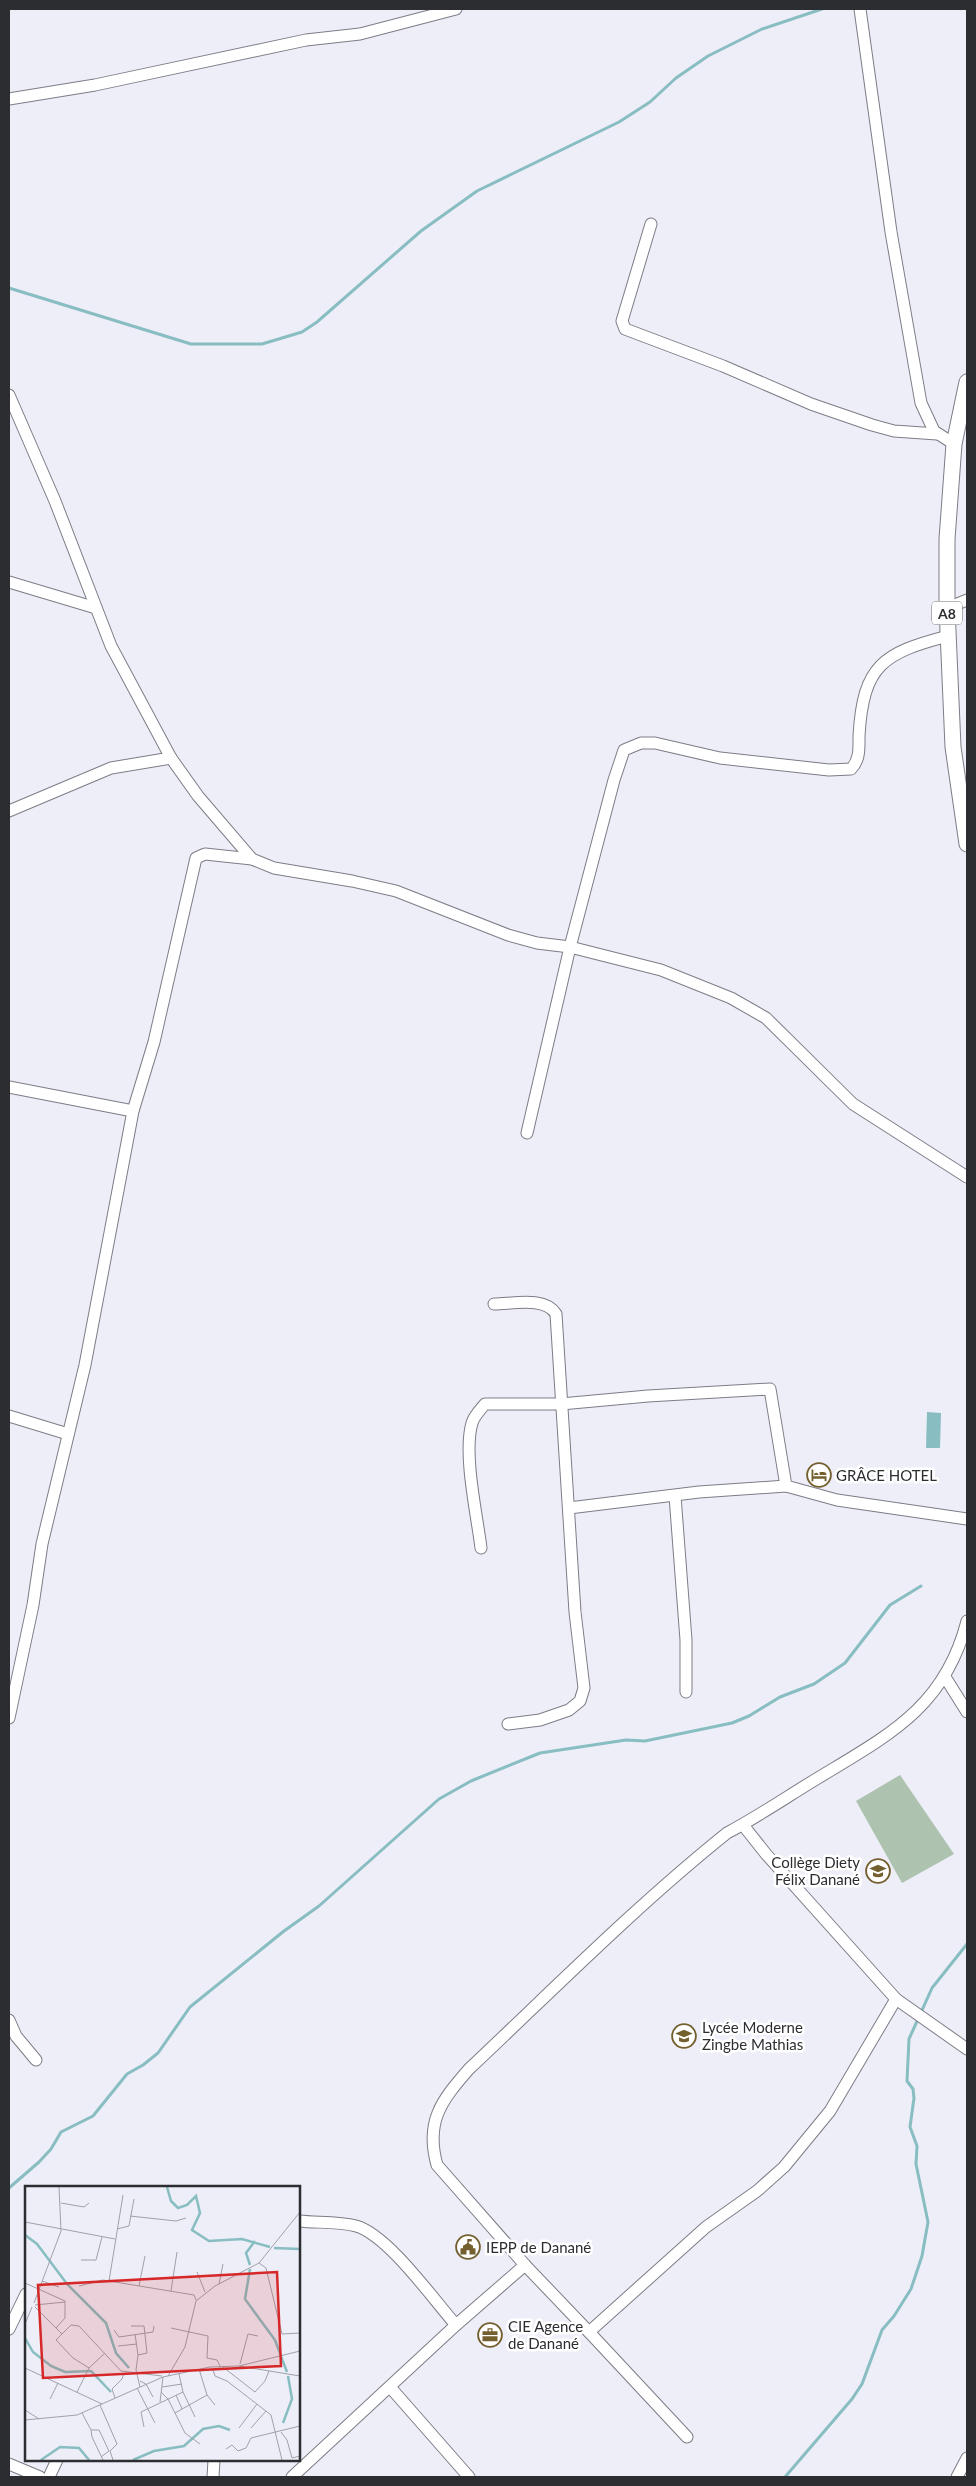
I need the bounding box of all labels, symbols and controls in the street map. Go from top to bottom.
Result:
road number: A8 [932,602,962,624]
hotel icon: GRÂCE HOTEL [806,1462,832,1488]
place label: GRÂCE HOTEL [836,1466,937,1484]
place label: Collège Diety Félix Danané [771,1853,860,1888]
school or university icon: Collège Diety Félix Danané [865,1858,891,1884]
place label: Lycée Moderne Zingbe Mathias [702,2018,803,2053]
school or university icon: Lycée Moderne Zingbe Mathias [671,2023,697,2049]
inset map [25,2186,300,2461]
public building icon: IEPP de Danané [455,2234,481,2260]
place label: IEPP de Danané [486,2238,591,2256]
place label: CIE Agence de Danané [508,2317,583,2352]
office icon: CIE Agence de Danané [477,2322,503,2348]

